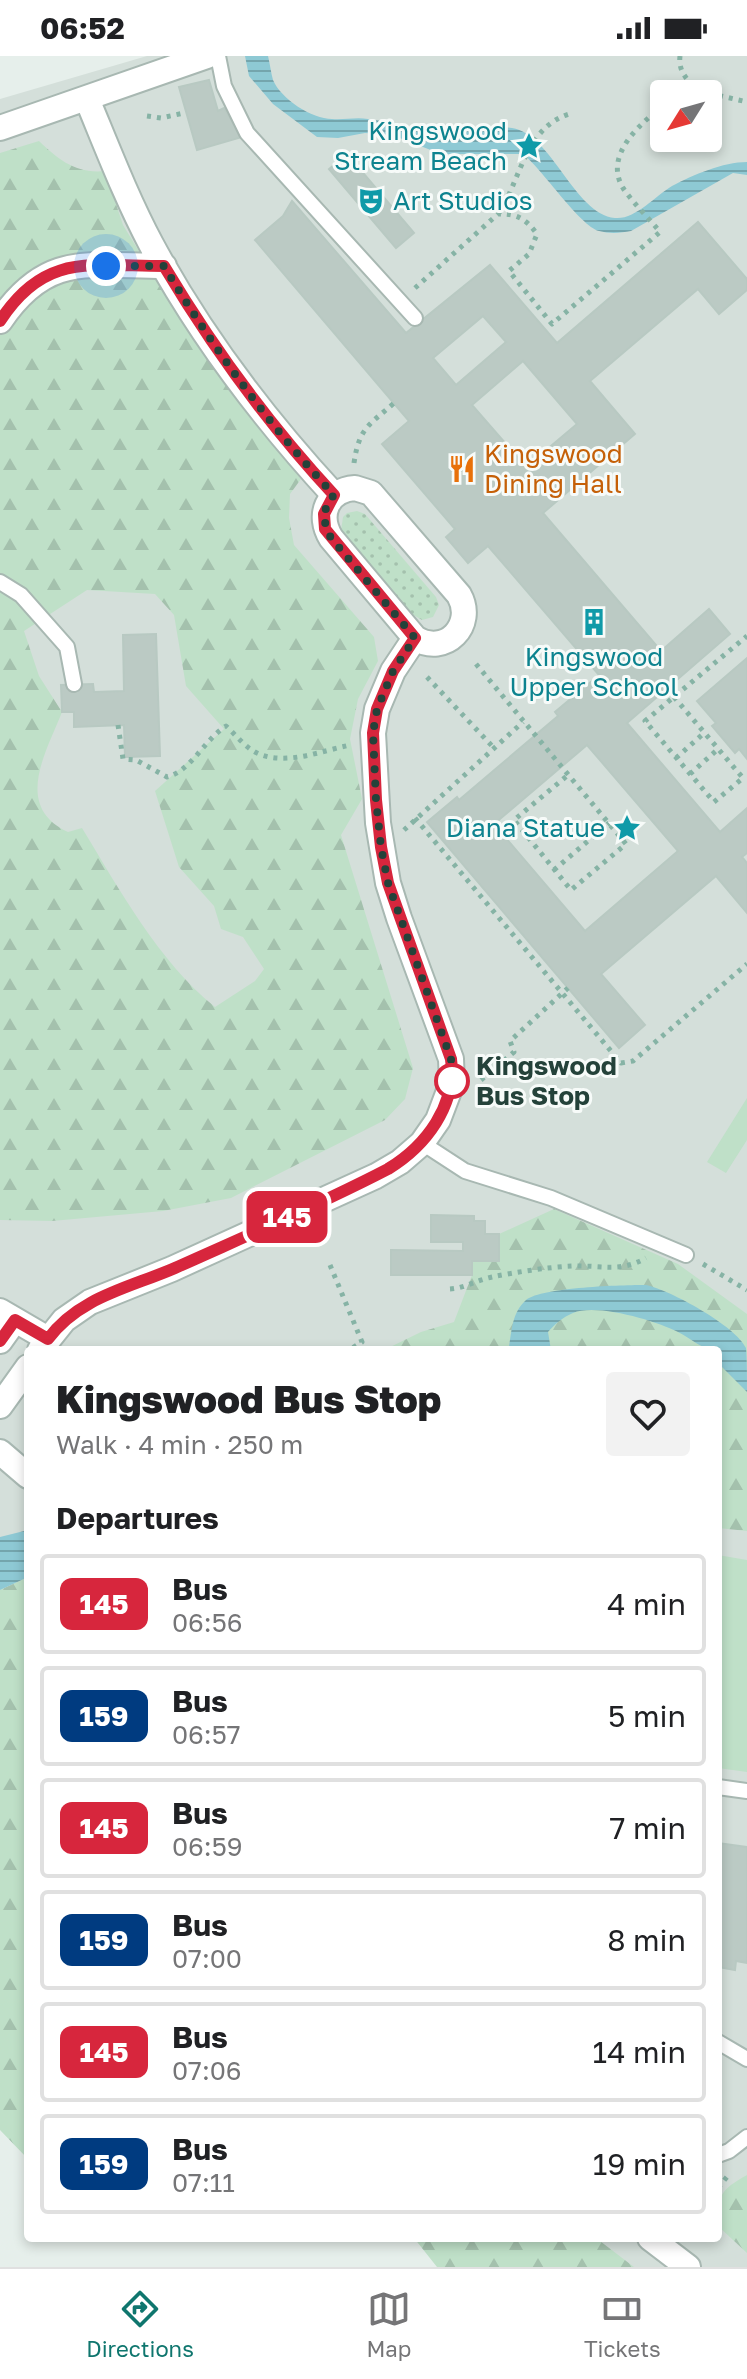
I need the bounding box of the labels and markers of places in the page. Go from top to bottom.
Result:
place label: Kingswood Stream Beach [334,115,507,176]
place icon: Kingswood Stream Beach [514,131,544,161]
place label: Art Studios [393,185,533,216]
theatre icon: Art Studios [356,186,386,216]
place label: Kingswood Dining Hall [484,438,623,499]
restaurant icon: Kingswood Dining Hall [447,454,477,484]
building icon: Kingswood Upper School [579,607,609,637]
place label: Kingswood Upper School [509,641,679,702]
place label: Diana Statue [446,812,605,843]
place icon: Diana Statue [612,813,642,843]
place label: Kingswood Bus Stop [476,1050,617,1111]
marker: Kingswood Bus Stop [435,1064,469,1098]

